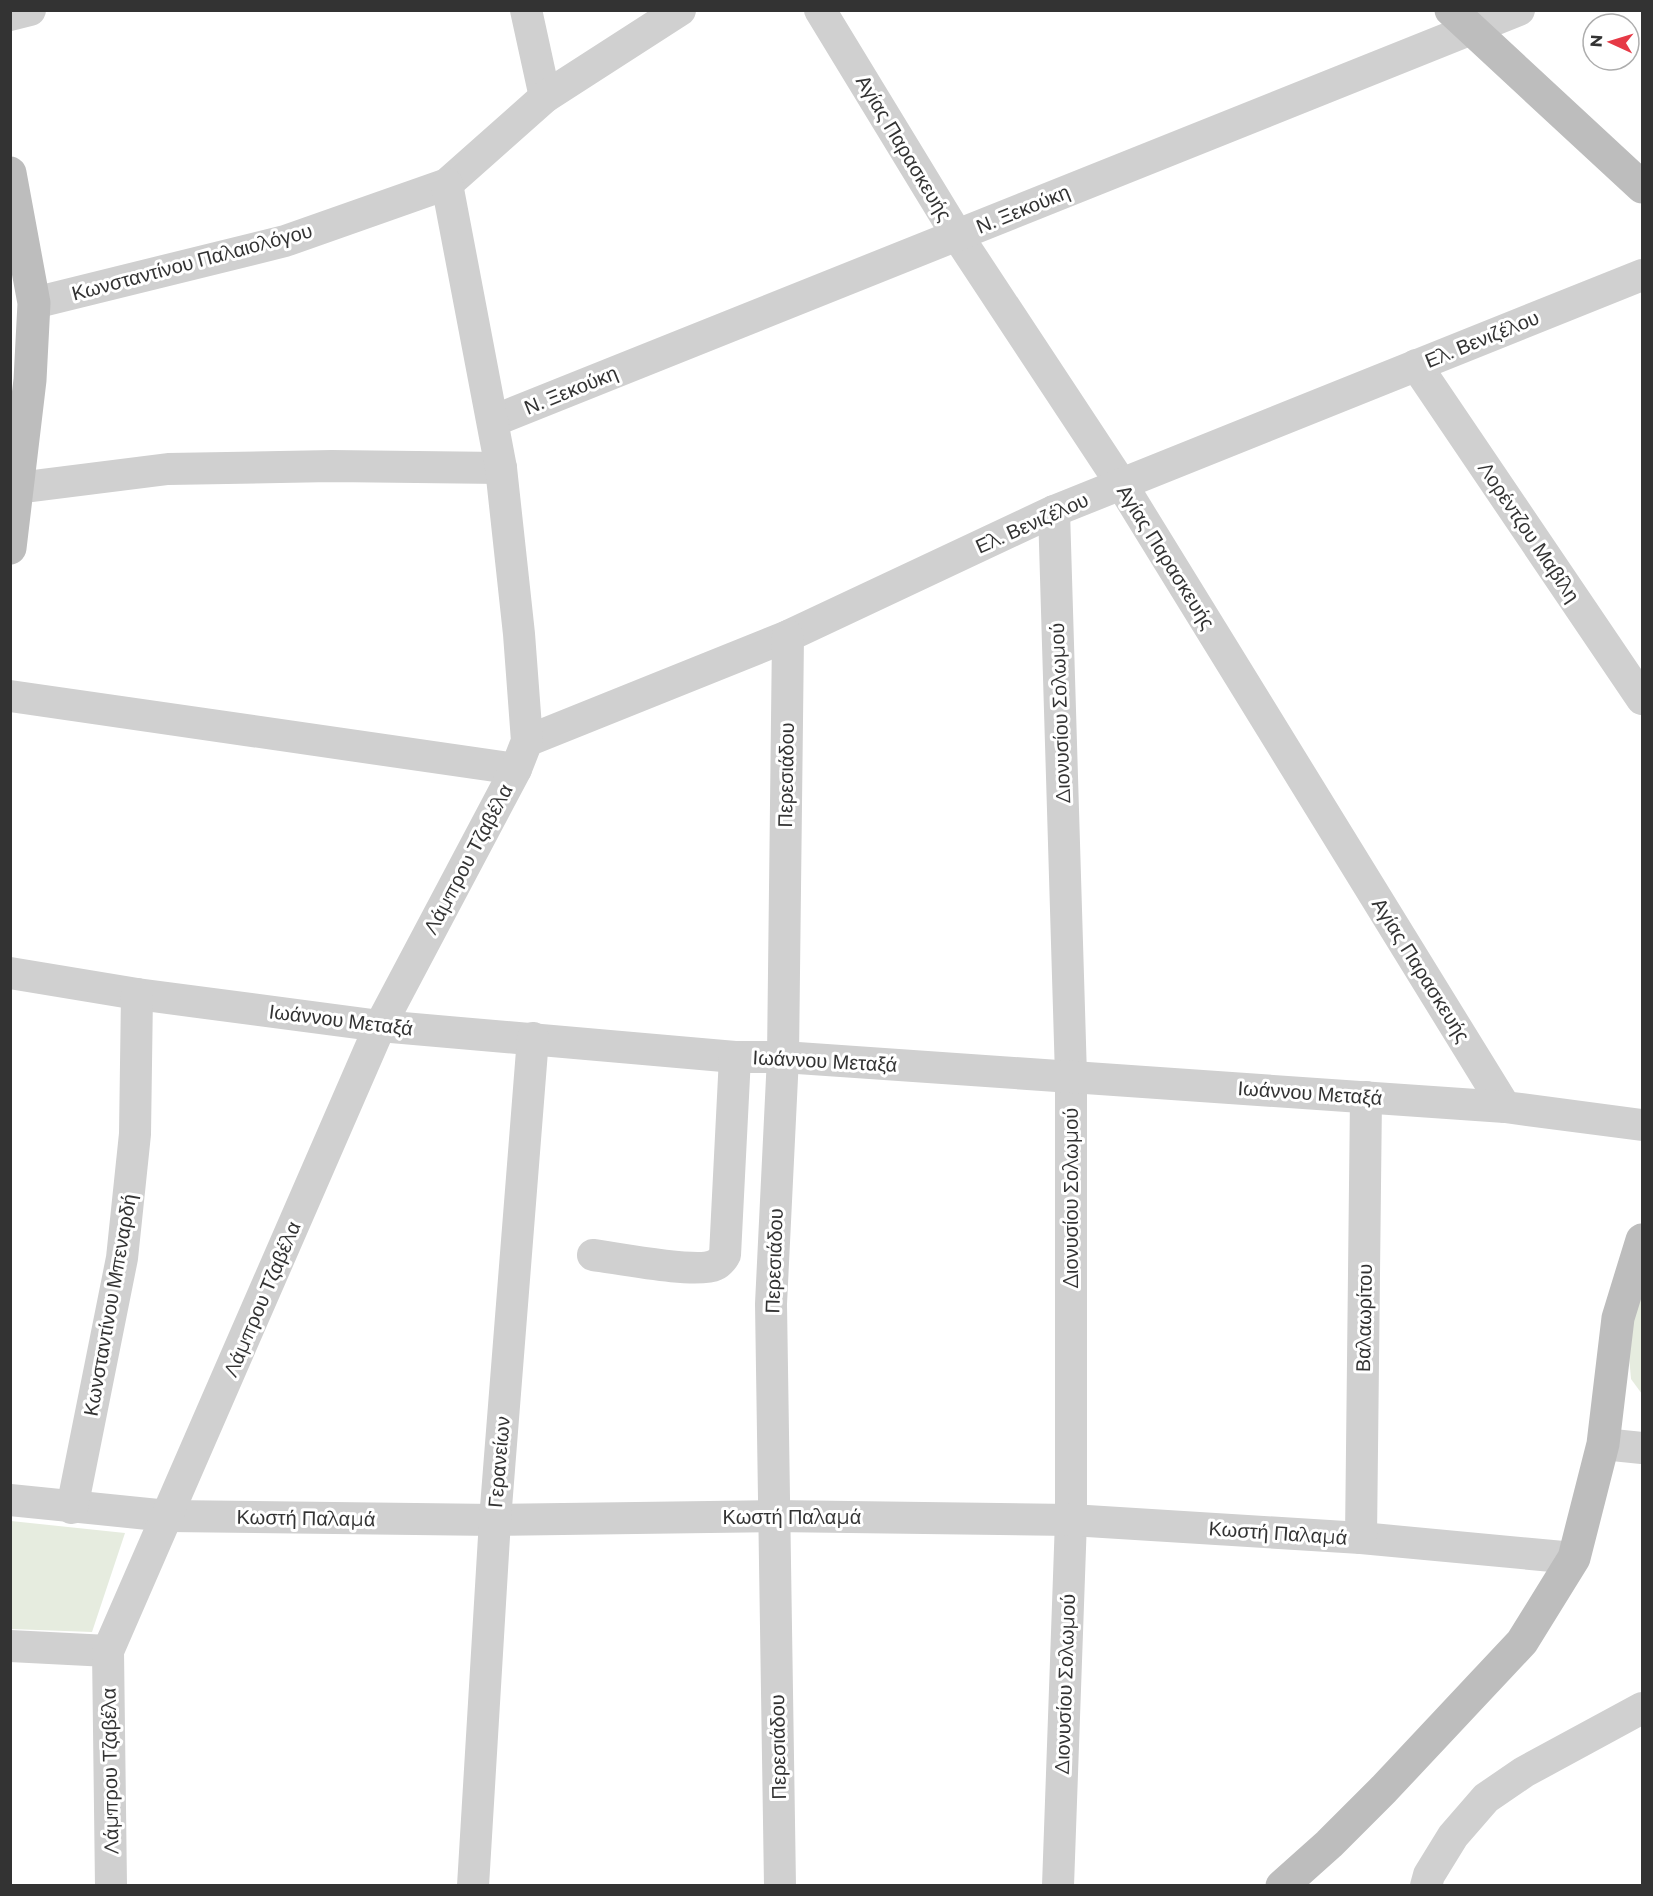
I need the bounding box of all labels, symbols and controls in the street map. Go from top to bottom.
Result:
north arrow [1581,12,1641,72]
text: N [1587,34,1606,48]
street label: Αγίας Παρασκευής [851,71,957,226]
street label: Ν. Ξεκούκη [973,179,1073,239]
street label: Κωνσταντίνου Παλαιολόγου [69,218,315,306]
street label: Ελ. Βενιζέλου [1421,305,1543,373]
street label: Ν. Ξεκούκη [521,360,621,420]
street label: Λορέντζου Μαβίλη [1473,457,1585,607]
street label: Αγίας Παρασκευής [1112,480,1220,634]
street label: Ελ. Βενιζέλου [972,487,1092,559]
street label: Διονυσίου Σολωμού [1045,622,1075,804]
street label: Περεσιάδου [773,722,799,828]
street label: Λάμπρου Τζαβέλα [418,780,518,938]
street label: Αγίας Παρασκευής [1367,893,1475,1047]
street label: Ιωάννου Μεταξά [268,999,414,1041]
street label: Ιωάννου Μεταξά [752,1045,898,1077]
street label: Ιωάννου Μεταξά [1237,1076,1383,1110]
street label: Διονυσίου Σολωμού [1059,1108,1083,1288]
street label: Κωνσταντίνου Μπεναρδή [79,1192,141,1418]
street label: Περεσιάδου [760,1208,788,1314]
street label: Λάμπρου Τζαβέλα [218,1218,306,1380]
street label: Βαλαωρίτου [1351,1264,1377,1372]
street label: Γερανείων [483,1415,515,1509]
street label: Κωστή Παλαμά [236,1505,376,1531]
street label: Κωστή Παλαμά [723,1505,861,1529]
street label: Κωστή Παλαμά [1208,1516,1348,1550]
street label: Διονυσίου Σολωμού [1050,1593,1080,1775]
street label: Λάμπρου Τζαβέλα [97,1688,123,1854]
street label: Περεσιάδου [765,1694,791,1800]

